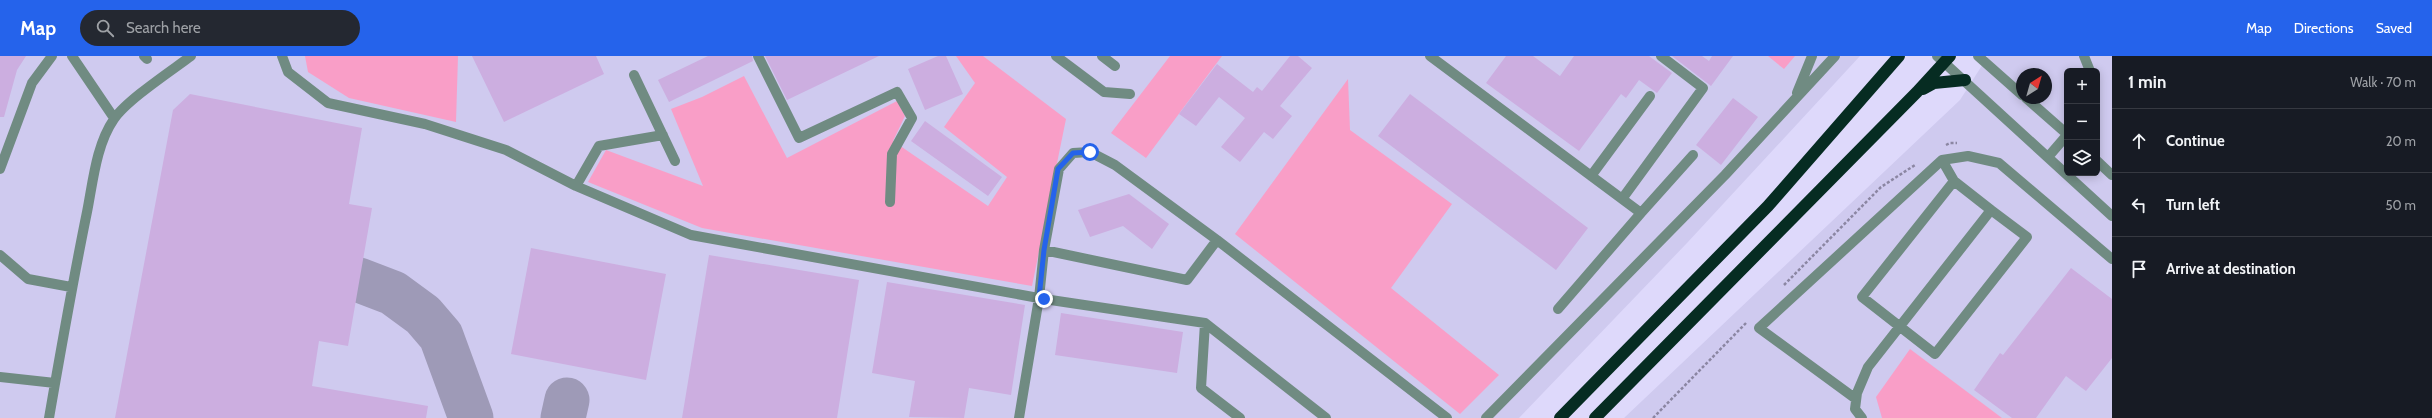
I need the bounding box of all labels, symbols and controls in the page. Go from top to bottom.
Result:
search box [80,10,360,46]
text: Map [20,17,56,40]
icon: search [94,17,116,39]
text: Search here [126,19,201,37]
text: Map [2246,19,2272,37]
text: Directions [2294,19,2354,37]
text: Saved [2376,19,2412,37]
north arrow [2016,68,2052,104]
map controls [2064,68,2100,176]
button: + [2064,68,2100,104]
text: 1 min [2128,72,2166,92]
text: Walk · 70 m [2350,74,2416,90]
button: − [2064,104,2100,140]
icon: ahead [2128,130,2150,152]
text: Continue [2166,132,2225,150]
text: 20 m [2386,133,2416,149]
button: layers [2064,140,2100,176]
route start [1081,143,1099,161]
icon: left [2128,194,2150,216]
text: Turn left [2166,196,2220,214]
text: 50 m [2386,197,2416,213]
icon: arrive [2128,258,2150,280]
text: Arrive at destination [2166,260,2296,278]
route end [1035,290,1053,308]

